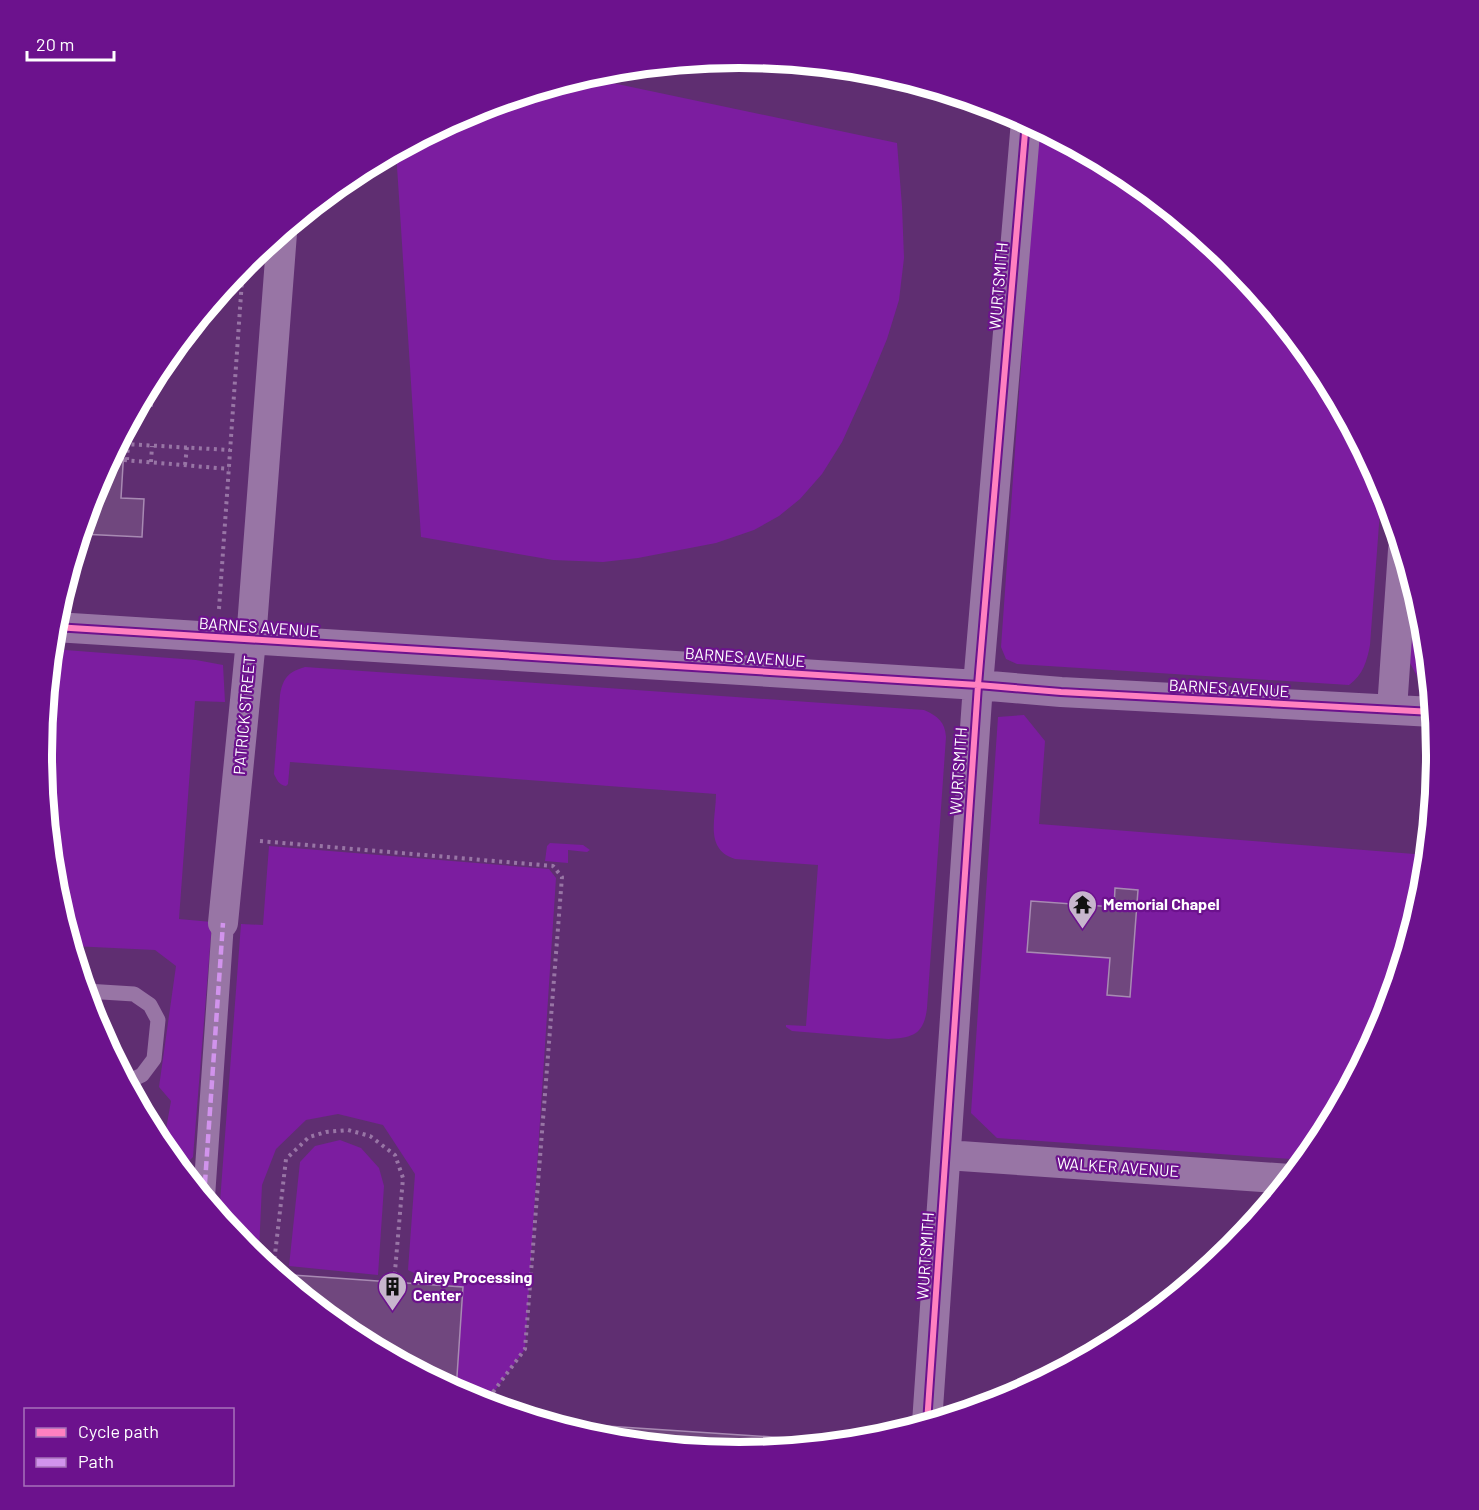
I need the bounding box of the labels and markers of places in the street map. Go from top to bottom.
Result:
temple icon: Memorial Chapel [1066,888,1098,930]
place label: Memorial Chapel [1103,894,1220,913]
place label: Airey Processing Center [413,1267,533,1304]
building icon: Airey Processing Center [376,1270,408,1312]

